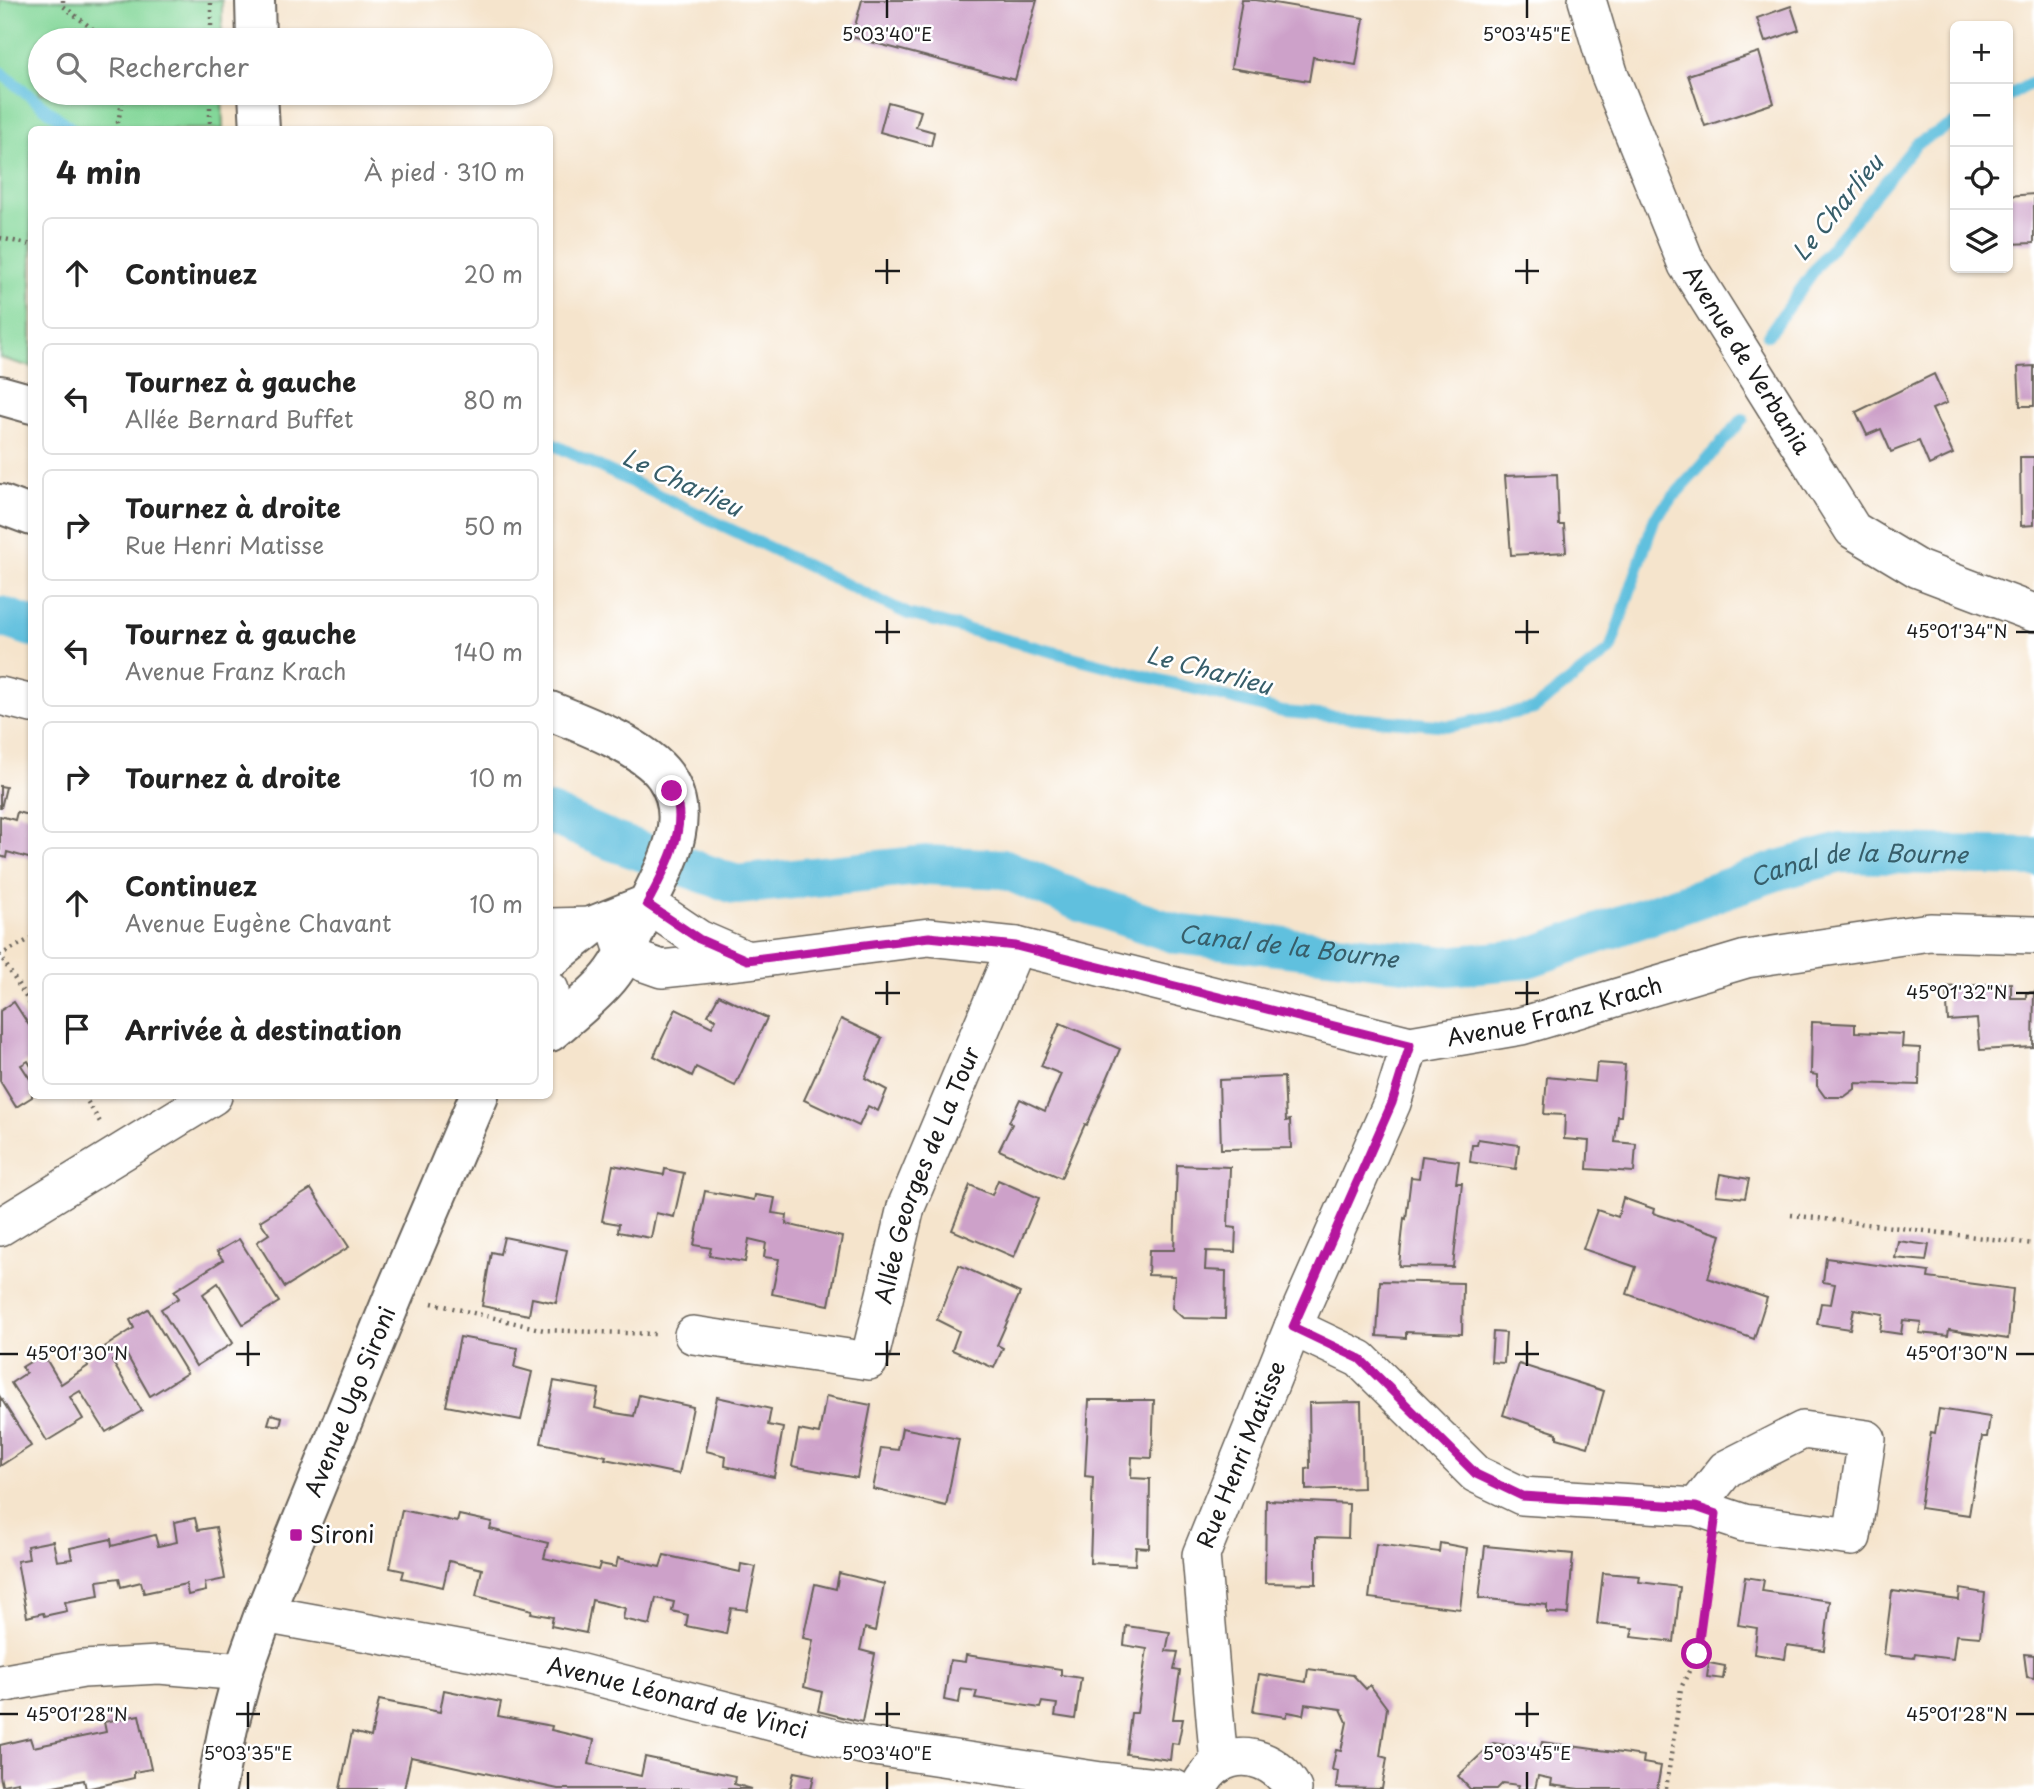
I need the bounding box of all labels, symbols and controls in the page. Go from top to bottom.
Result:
text: 5°03'40"E [842,20,932,47]
text: 5°03'45"E [1483,20,1571,47]
map controls [1950,21,2013,273]
button: + [1950,21,2013,84]
search box [28,28,553,105]
text: Rechercher [108,47,249,86]
icon: search [52,48,90,86]
button: − [1950,84,2013,147]
water label: Le Charlieu [1782,144,1892,268]
button: locate [1950,147,2013,210]
text: 4 min [56,149,142,194]
text: À pied · 310 m [364,154,525,189]
button: layers [1950,210,2013,273]
icon: ahead [58,254,96,292]
text: Continuez [125,254,257,293]
text: 20 m [464,256,523,291]
street label: Avenue de Verbania [1675,258,1821,461]
text: Tournez à gauche [125,362,356,401]
icon: left [58,380,96,418]
text: 80 m [463,382,523,417]
text: Allée Bernard Buffet [125,401,353,436]
water label: Le Charlieu [617,438,750,525]
text: Tournez à droite [125,488,341,527]
icon: right [58,506,96,544]
text: 50 m [463,508,523,543]
text: Rue Henri Matisse [125,527,324,562]
text: Tournez à gauche [125,614,356,653]
text: 45°01'34"N [1907,617,2007,644]
icon: left [58,632,96,670]
text: 140 m [454,634,523,669]
water label: Le Charlieu [1143,635,1278,703]
text: Avenue Franz Krach [125,653,346,688]
icon: right [58,758,96,796]
text: Tournez à droite [125,758,341,797]
text: 10 m [469,760,523,795]
route end [656,775,687,806]
water label: Canal de la Bourne [1744,833,1970,895]
text: Continuez [125,866,257,905]
icon: ahead [58,884,96,922]
text: 10 m [469,886,523,921]
text: Avenue Eugène Chavant [125,905,391,940]
water label: Canal de la Bourne [1177,914,1402,976]
street label: Avenue Franz Krach [1444,966,1666,1054]
text: 45°01'32"N [1906,978,2008,1005]
icon: arrive [58,1010,96,1048]
text: Arrivée à destination [125,1010,402,1049]
street label: Allée Georges de La Tour [864,1041,988,1307]
street label: Avenue Ugo Sironi [295,1301,404,1502]
text: 45°01'30"N [26,1339,128,1366]
text: 45°01'30"N [1906,1339,2008,1366]
street label: Rue Henri Matisse [1187,1355,1294,1553]
place label: Sironi [310,1516,375,1551]
marker: Sironi [288,1527,304,1543]
route start [1681,1638,1712,1669]
street label: Avenue Léonard de Vinci [544,1647,812,1747]
text: 45°01'28"N [26,1700,128,1727]
text: 45°01'28"N [1906,1700,2008,1727]
text: 5°03'35"E [203,1739,293,1766]
text: 5°03'40"E [842,1739,932,1766]
text: 5°03'45"E [1483,1739,1571,1766]

